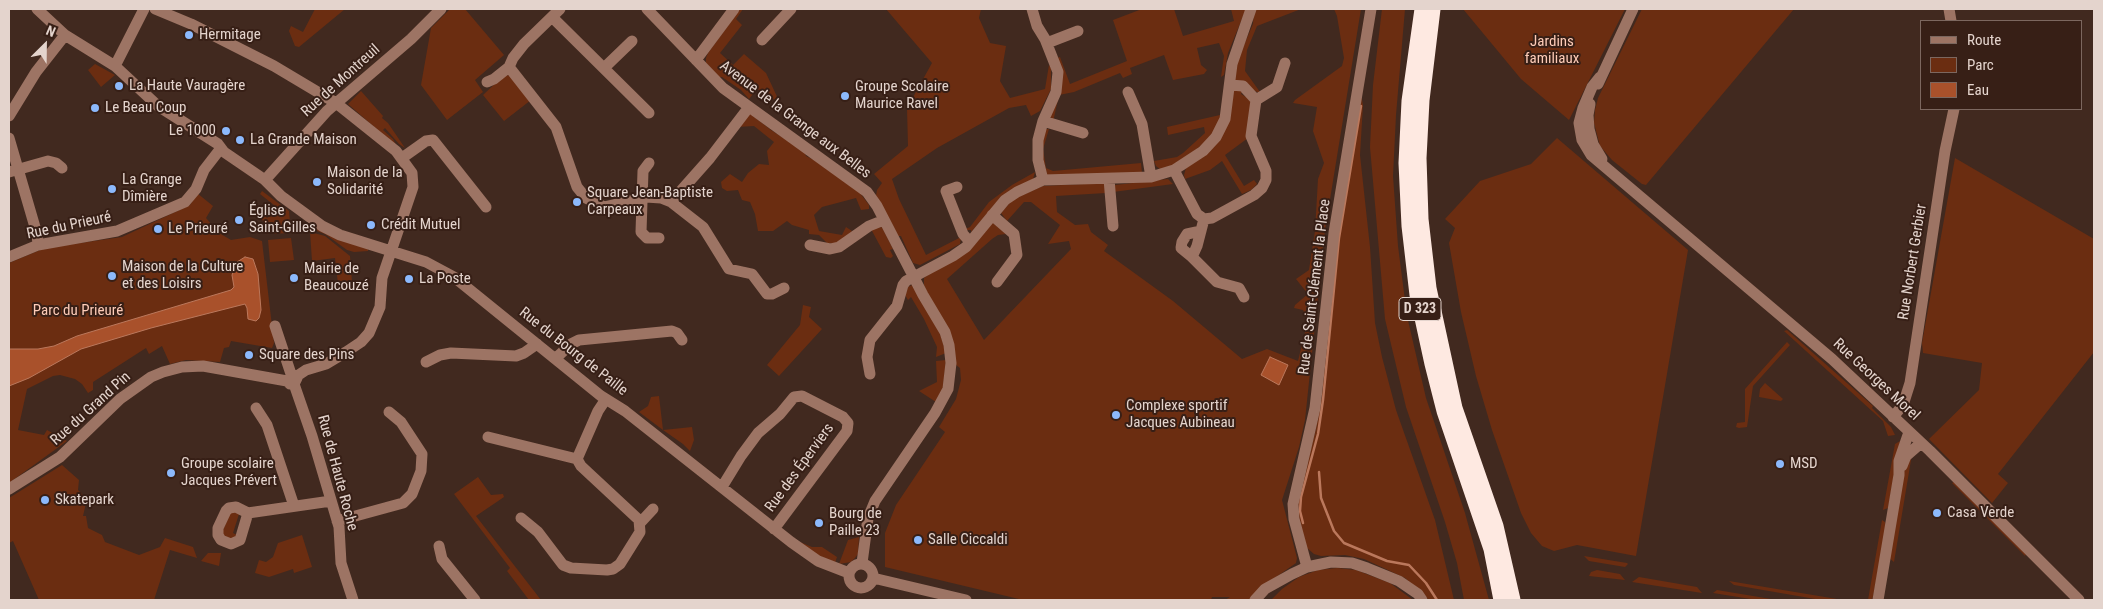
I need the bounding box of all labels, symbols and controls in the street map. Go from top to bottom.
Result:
north arrow [20,20,70,70]
legend [1920,20,2083,110]
text: N [44,22,58,40]
place label: Hermitage [199,26,261,44]
marker: Hermitage [183,29,195,41]
text: Route [1967,31,2001,49]
park label: Jardins familiaux [1525,33,1579,68]
street label: Rue de Montreuil [298,41,384,121]
text: Parc [1967,56,1994,74]
street label: Avenue de la Grange aux Belles [716,57,874,183]
place label: La Haute Vauragère [129,77,245,95]
place label: Groupe Scolaire Maurice Ravel [855,78,949,113]
marker: La Haute Vauragère [113,80,125,92]
text: Eau [1967,81,1989,99]
marker: Groupe Scolaire Maurice Ravel [839,90,851,102]
place label: Le Beau Coup [105,99,186,117]
marker: Le Beau Coup [89,102,101,114]
place label: Le 1000 [169,122,216,140]
marker: Le 1000 [220,125,232,137]
place label: La Grande Maison [250,131,357,149]
marker: La Grande Maison [234,134,246,146]
place label: Maison de la Solidarité [327,164,403,199]
place label: La Grange Dîmière [122,171,182,206]
marker: Maison de la Solidarité [311,176,323,188]
marker: La Grange Dîmière [106,183,118,195]
place label: Square Jean-Baptiste Carpeaux [587,184,713,219]
marker: Square Jean-Baptiste Carpeaux [571,196,583,208]
street label: Rue de Saint-Clément la Place [1295,198,1335,376]
place label: Église Saint-Gilles [249,202,316,237]
street label: Rue Norbert Gerbier [1895,203,1931,321]
street label: Rue du Prieuré [25,208,113,244]
marker: Église Saint-Gilles [233,214,245,226]
place label: Crédit Mutuel [381,216,460,234]
marker: Crédit Mutuel [365,219,377,231]
place label: Le Prieuré [168,220,228,238]
marker: Le Prieuré [152,223,164,235]
place label: Maison de la Culture et des Loisirs [122,258,243,293]
place label: Mairie de Beaucouzé [304,260,369,295]
marker: Maison de la Culture et des Loisirs [106,270,118,282]
place label: La Poste [419,270,471,288]
marker: Mairie de Beaucouzé [288,272,300,284]
marker: La Poste [403,273,415,285]
road number: D 323 [1399,298,1441,320]
park label: Parc du Prieuré [33,302,123,320]
street label: Rue du Bourg de Paille [515,304,631,400]
street label: Rue Georges Morel [1829,335,1923,425]
place label: Square des Pins [259,346,354,364]
marker: Square des Pins [243,349,255,361]
street label: Rue du Grand Pin [47,368,135,450]
place label: Complexe sportif Jacques Aubineau [1126,397,1235,432]
marker: Complexe sportif Jacques Aubineau [1110,409,1122,421]
street label: Rue de Haute Roche [313,413,361,533]
street label: Rue des Éperviers [762,420,838,516]
place label: Groupe scolaire Jacques Prévert [181,455,277,490]
place label: MSD [1790,455,1818,473]
marker: MSD [1774,458,1786,470]
marker: Groupe scolaire Jacques Prévert [165,467,177,479]
place label: Skatepark [55,491,114,509]
marker: Skatepark [39,494,51,506]
place label: Casa Verde [1947,504,2014,522]
place label: Bourg de Paille 23 [829,505,882,540]
marker: Casa Verde [1931,507,1943,519]
marker: Bourg de Paille 23 [813,517,825,529]
place label: Salle Ciccaldi [928,531,1008,549]
marker: Salle Ciccaldi [912,534,924,546]

